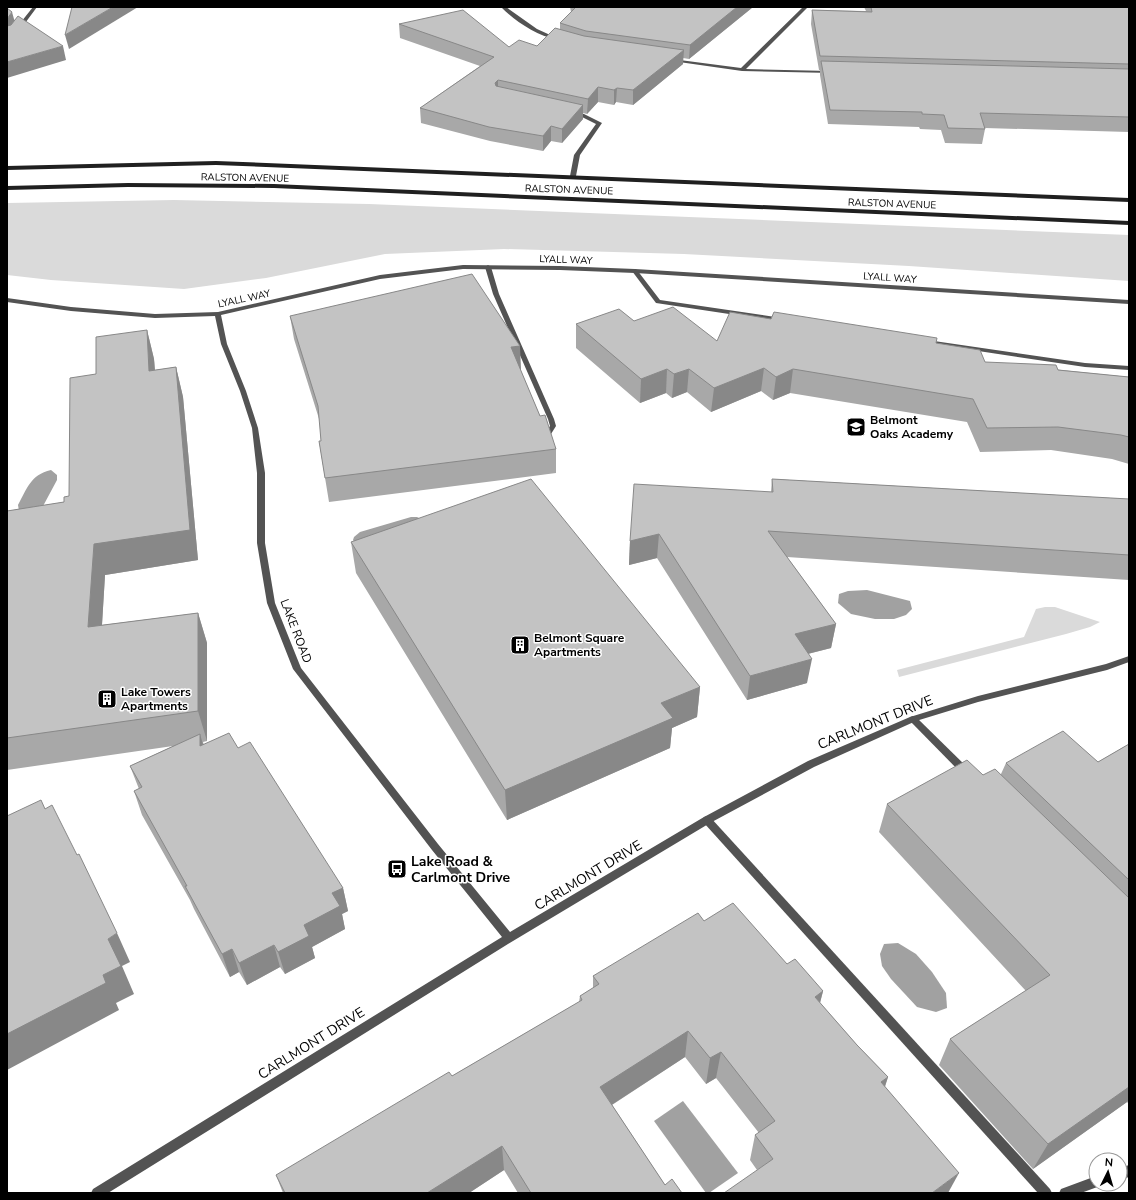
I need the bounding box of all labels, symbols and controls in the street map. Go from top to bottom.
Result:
street label: RALSTON AVENUE [201,170,289,186]
street label: RALSTON AVENUE [525,181,614,199]
street label: RALSTON AVENUE [848,195,937,213]
street label: LYALL WAY [539,252,594,268]
street label: LYALL WAY [863,269,918,287]
street label: LYALL WAY [217,286,273,311]
place label: Belmont Oaks Academy [870,412,954,442]
school or university icon: Belmont Oaks Academy [845,416,867,438]
street label: LAKE ROAD [276,597,316,665]
place label: Belmont Square Apartments [534,630,625,660]
building icon: Belmont Square Apartments [509,634,531,656]
place label: Lake Towers Apartments [121,684,191,714]
building icon: Lake Towers Apartments [96,688,118,710]
street label: CARLMONT DRIVE [815,691,936,754]
street label: CARLMONT DRIVE [531,836,646,915]
place label: Lake Road & Carlmont Drive [411,852,511,887]
bus stop icon: Lake Road & Carlmont Drive [386,858,408,880]
street label: CARLMONT DRIVE [254,1003,368,1084]
north arrow [1088,1152,1128,1192]
text: N [1104,1155,1114,1170]

